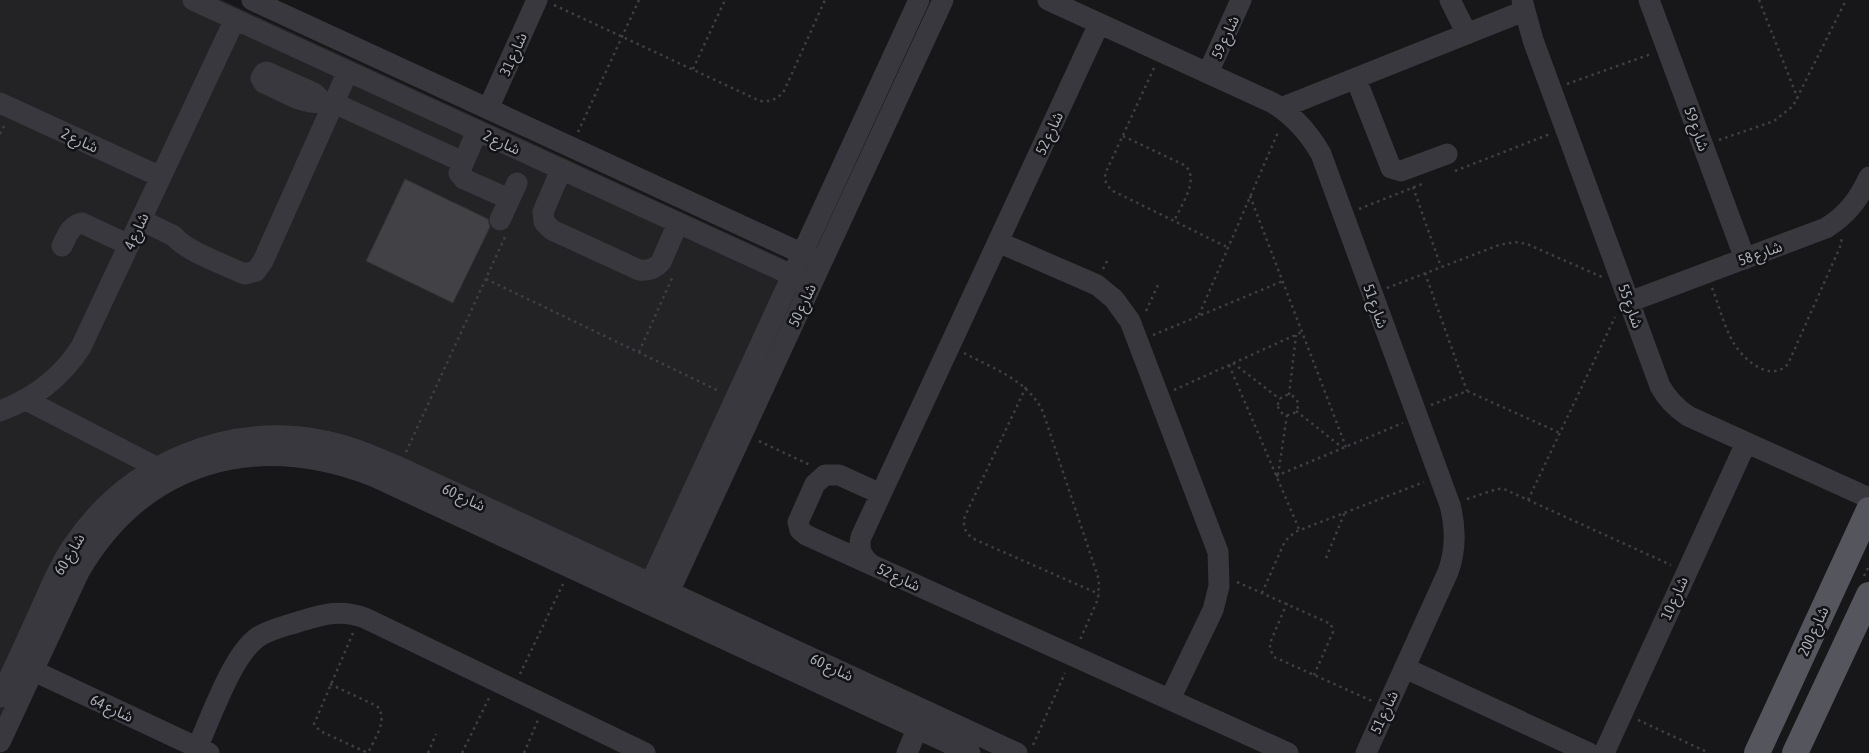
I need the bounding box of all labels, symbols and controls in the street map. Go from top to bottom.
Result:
street label: شارع 59 [1208,13,1246,63]
street label: شارع 31 [496,30,534,80]
street label: شارع 59 [1677,105,1713,155]
street label: شارع 52 [1032,109,1070,159]
street label: شارع 2 [57,124,101,160]
street label: شارع 2 [479,126,523,162]
street label: شارع 4 [120,210,156,254]
street label: شارع 58 [1736,237,1786,273]
street label: شارع 50 [785,281,823,331]
street label: شارع 51 [1356,282,1392,332]
street label: شارع 55 [1611,282,1647,332]
street label: شارع 60 [438,480,488,518]
street label: شارع 60 [50,530,92,580]
street label: شارع 52 [873,560,923,598]
street label: شارع 10 [1657,574,1695,624]
street label: شارع 200 [1794,603,1836,660]
street label: شارع 60 [806,650,856,688]
street label: شارع 51 [1367,688,1405,738]
street label: شارع 64 [86,691,136,729]

